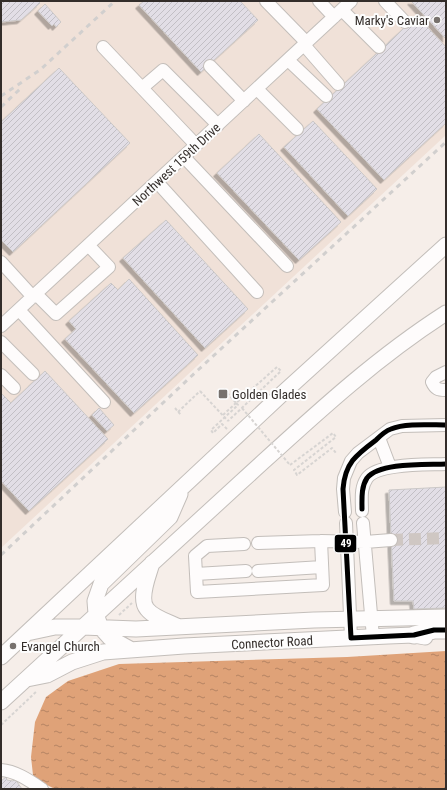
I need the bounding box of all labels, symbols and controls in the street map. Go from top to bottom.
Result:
place label: Marky's Caviar [355,13,429,28]
marker: Marky's Caviar [432,15,442,25]
street label: Northwest 159th Drive [129,120,223,209]
place label: Golden Glades [232,387,306,402]
marker: Golden Glades [217,388,229,400]
line badge: 49 [334,534,357,553]
text: 49 [340,537,352,550]
street label: Connector Road [231,633,313,652]
place label: Evangel Church [21,639,100,654]
marker: Evangel Church [8,641,18,651]

